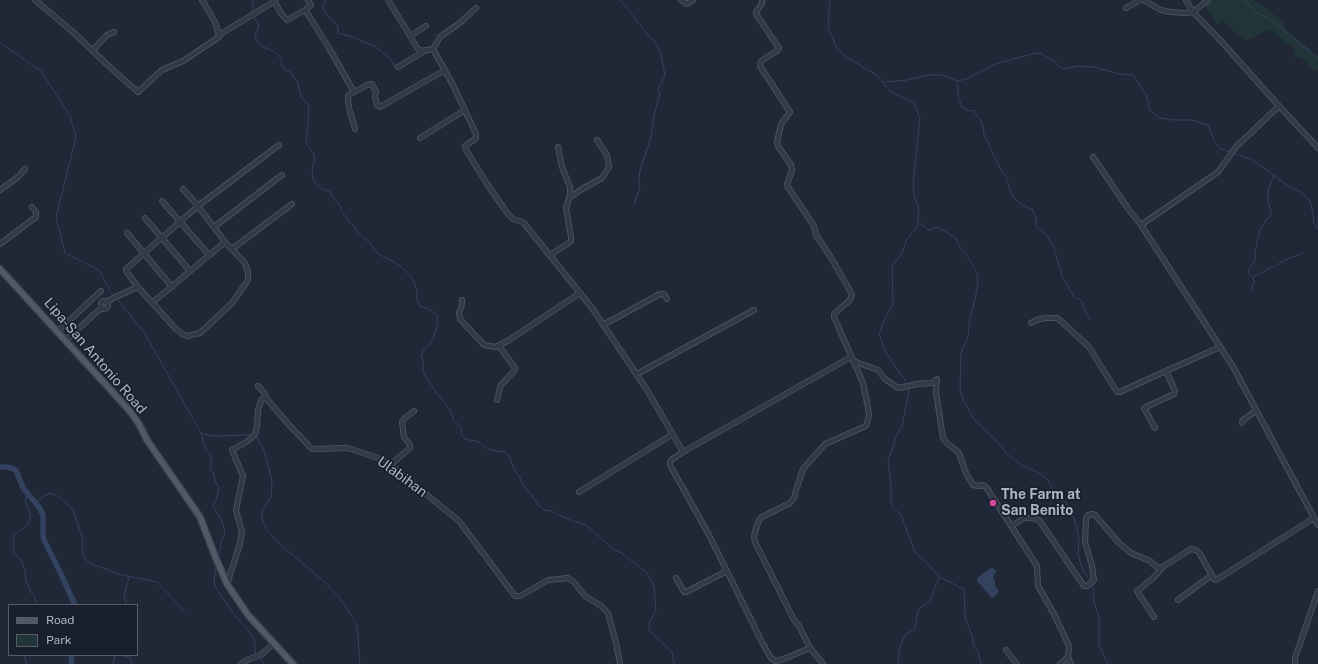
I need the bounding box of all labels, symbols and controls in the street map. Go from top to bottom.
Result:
street label: Lipa-San Antonio Road [40,295,150,417]
street label: Ulabihan [374,453,430,501]
place label: The Farm at San Benito [1001,487,1080,520]
marker: The Farm at San Benito [988,498,998,508]
legend [8,604,138,656]
text: Road [46,613,74,627]
text: Park [46,633,72,647]

